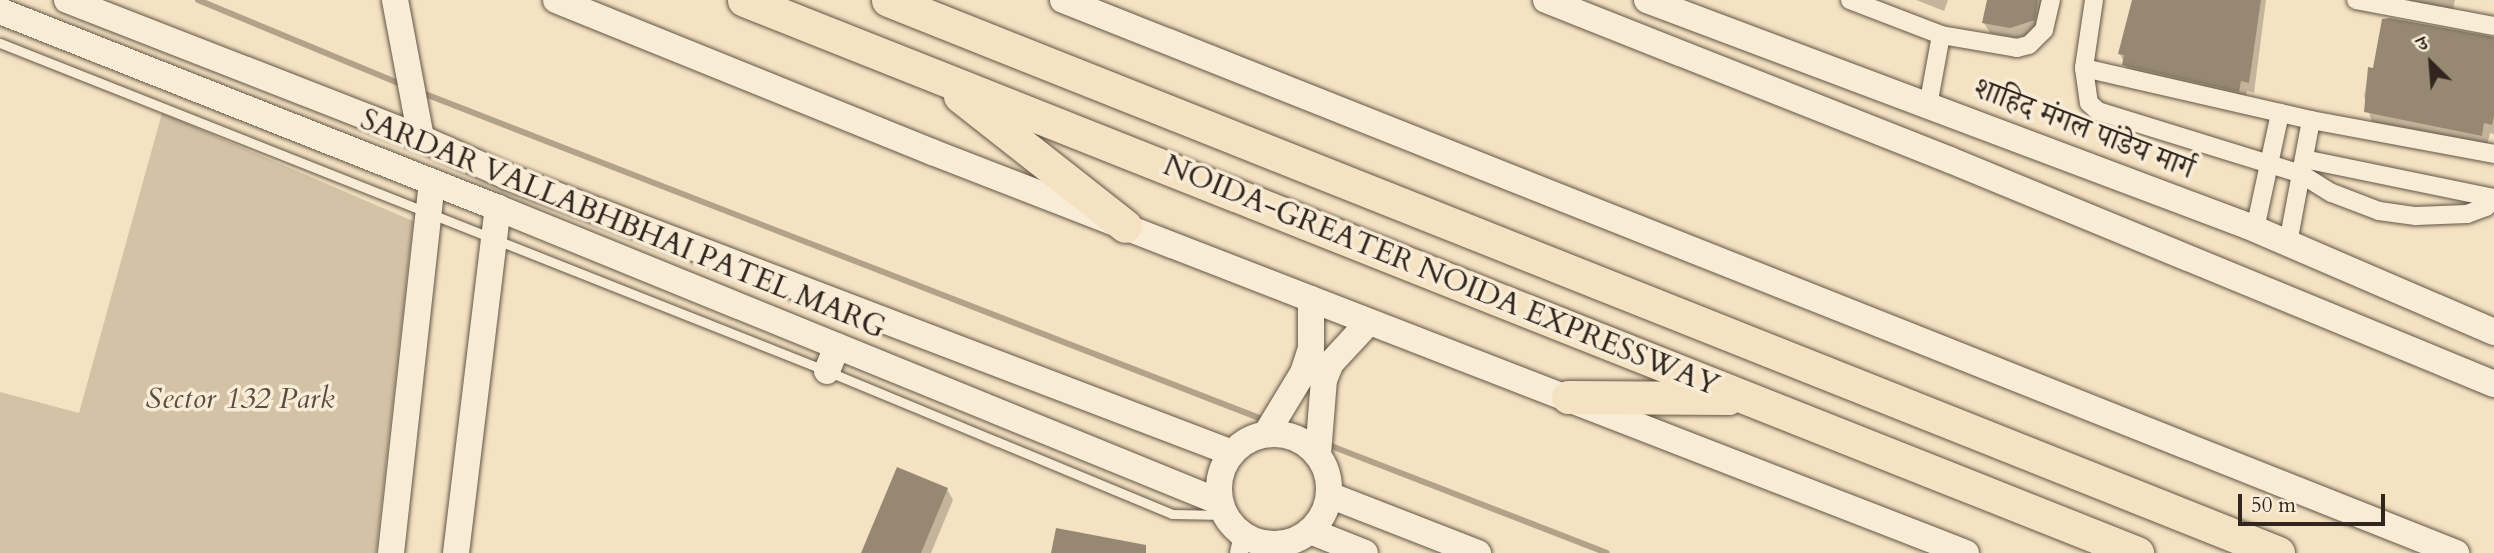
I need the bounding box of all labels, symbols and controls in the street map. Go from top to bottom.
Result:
north arrow [2396,28,2466,98]
text: उ [2412,30,2432,58]
street label: शाहिद मंगल पांडेय मार्ग [1969,70,2199,188]
street label: SARDAR VALLABHBHAI PATEL MARG [355,102,891,346]
street label: NOIDA-GREATER NOIDA EXPRESSWAY [1158,148,1724,404]
park label: Sector 132 Park [145,381,335,417]
scale bar [2242,480,2389,524]
text: 50 m [2251,491,2296,520]

